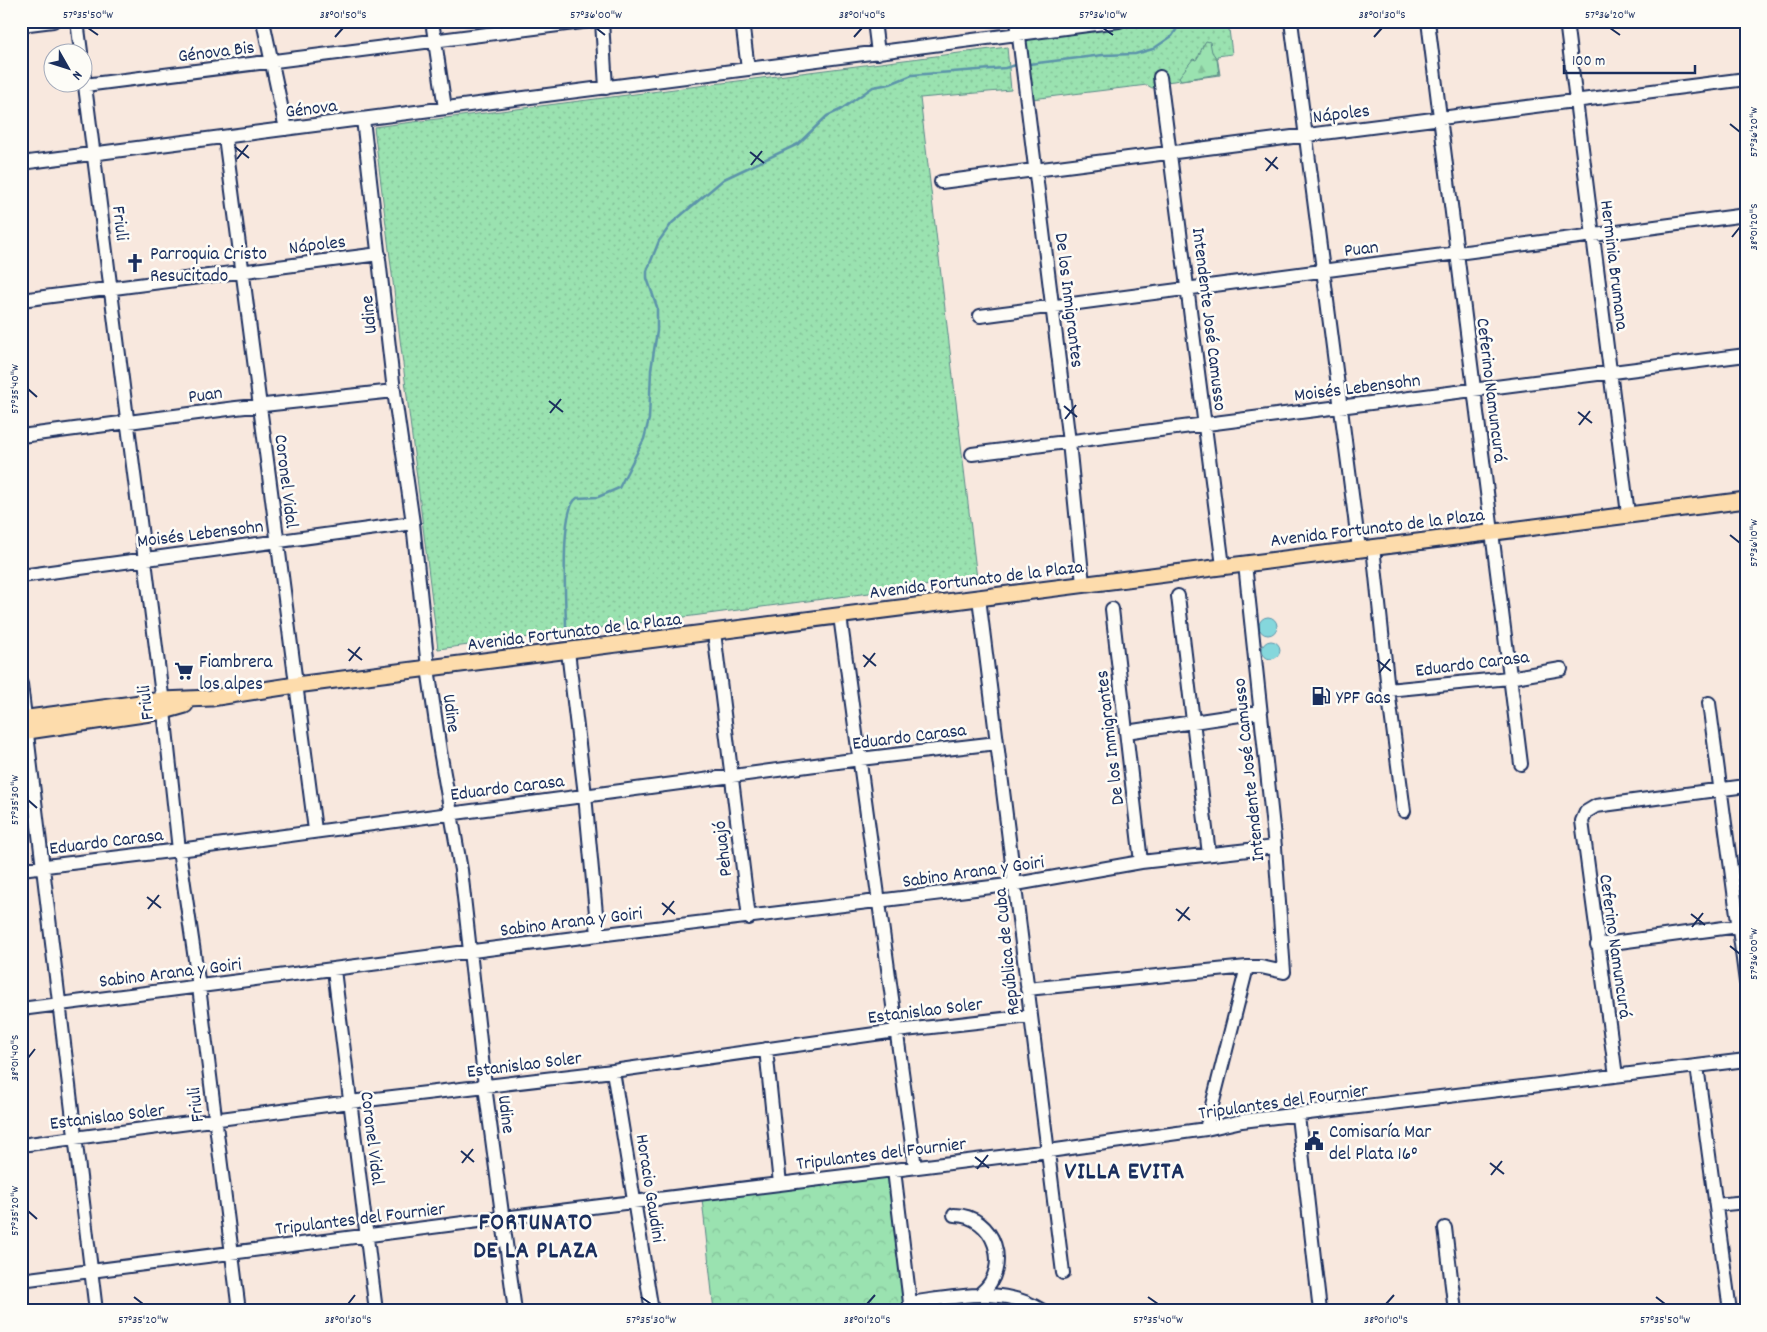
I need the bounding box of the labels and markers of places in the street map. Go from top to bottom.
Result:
place label: Parroquia Cristo Resucitado [150,242,267,291]
church icon: Parroquia Cristo Resucitado [124,252,146,274]
place label: Fiambrera los alpes [199,650,274,699]
supermarket icon: Fiambrera los alpes [173,660,195,682]
fuel station icon: YPF Gas [1310,685,1332,707]
place label: YPF Gas [1336,686,1391,713]
place label: Comisaría Mar del Plata 16° [1329,1120,1431,1169]
public building icon: Comisaría Mar del Plata 16° [1303,1130,1325,1152]

